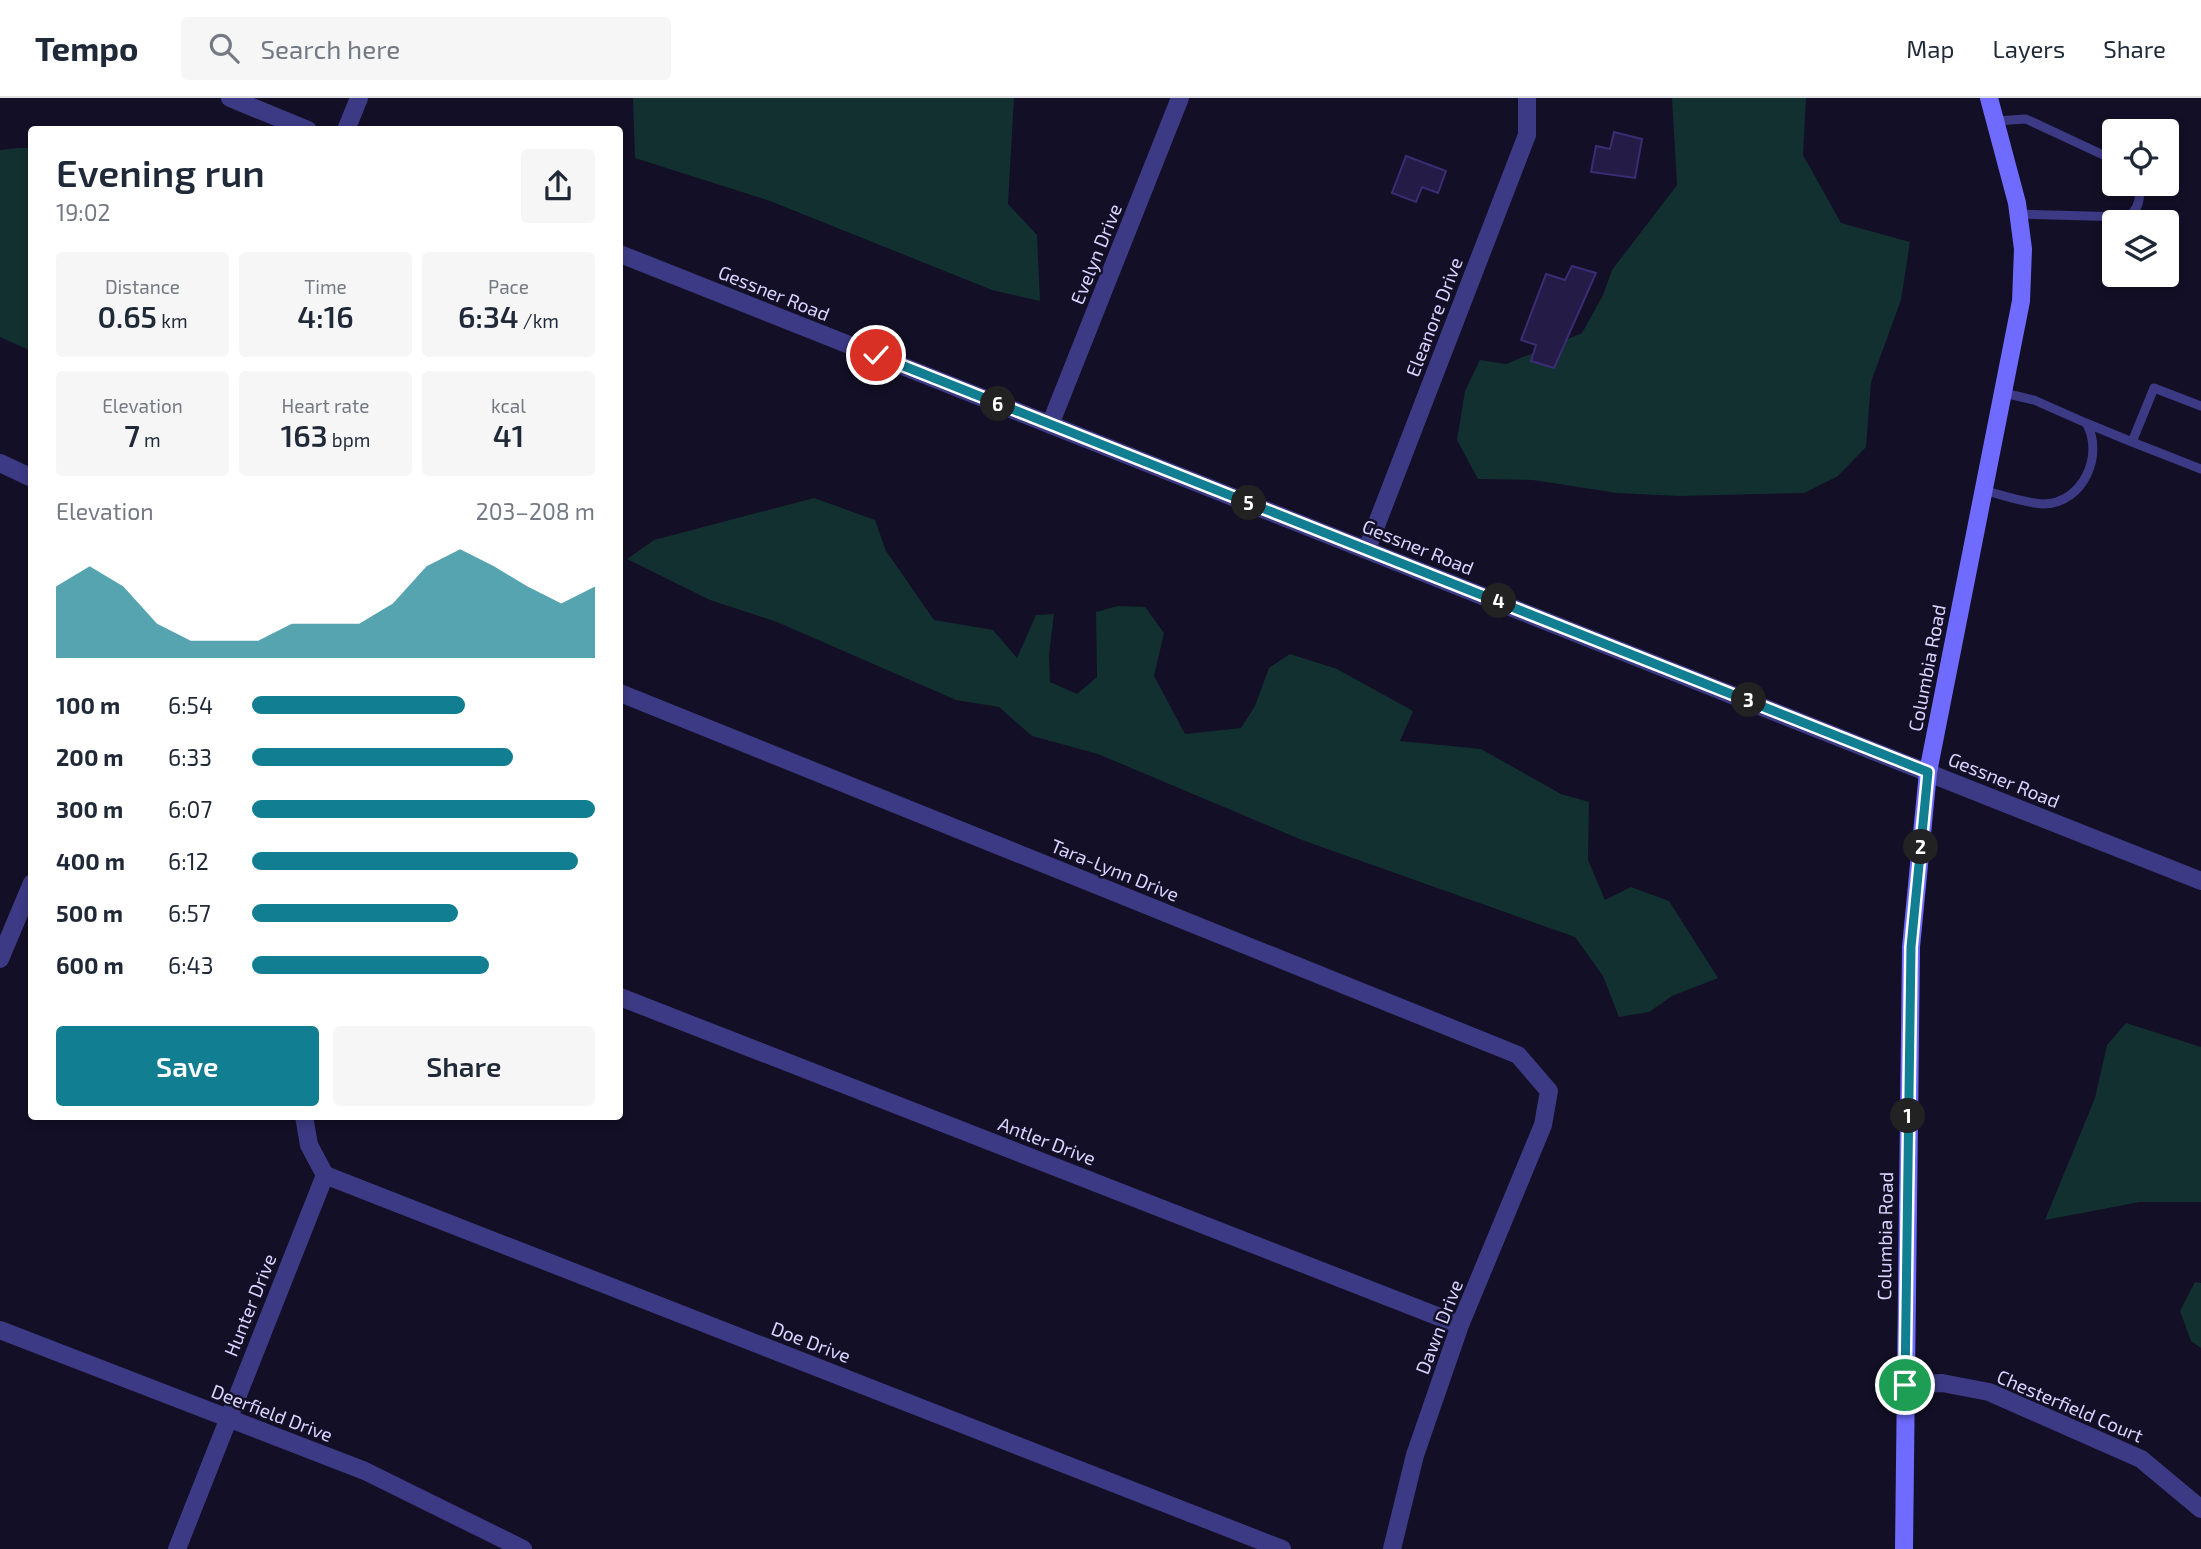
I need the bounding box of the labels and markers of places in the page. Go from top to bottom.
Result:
pin [846,325,906,385]
pin: 6 [981,386,1016,422]
pin: 5 [1232,486,1266,520]
pin: 4 [1482,584,1516,618]
pin: 3 [1732,682,1766,718]
pin: 2 [1904,830,1938,864]
pin: 1 [1890,1098,1926,1134]
pin [1875,1355,1935,1415]

